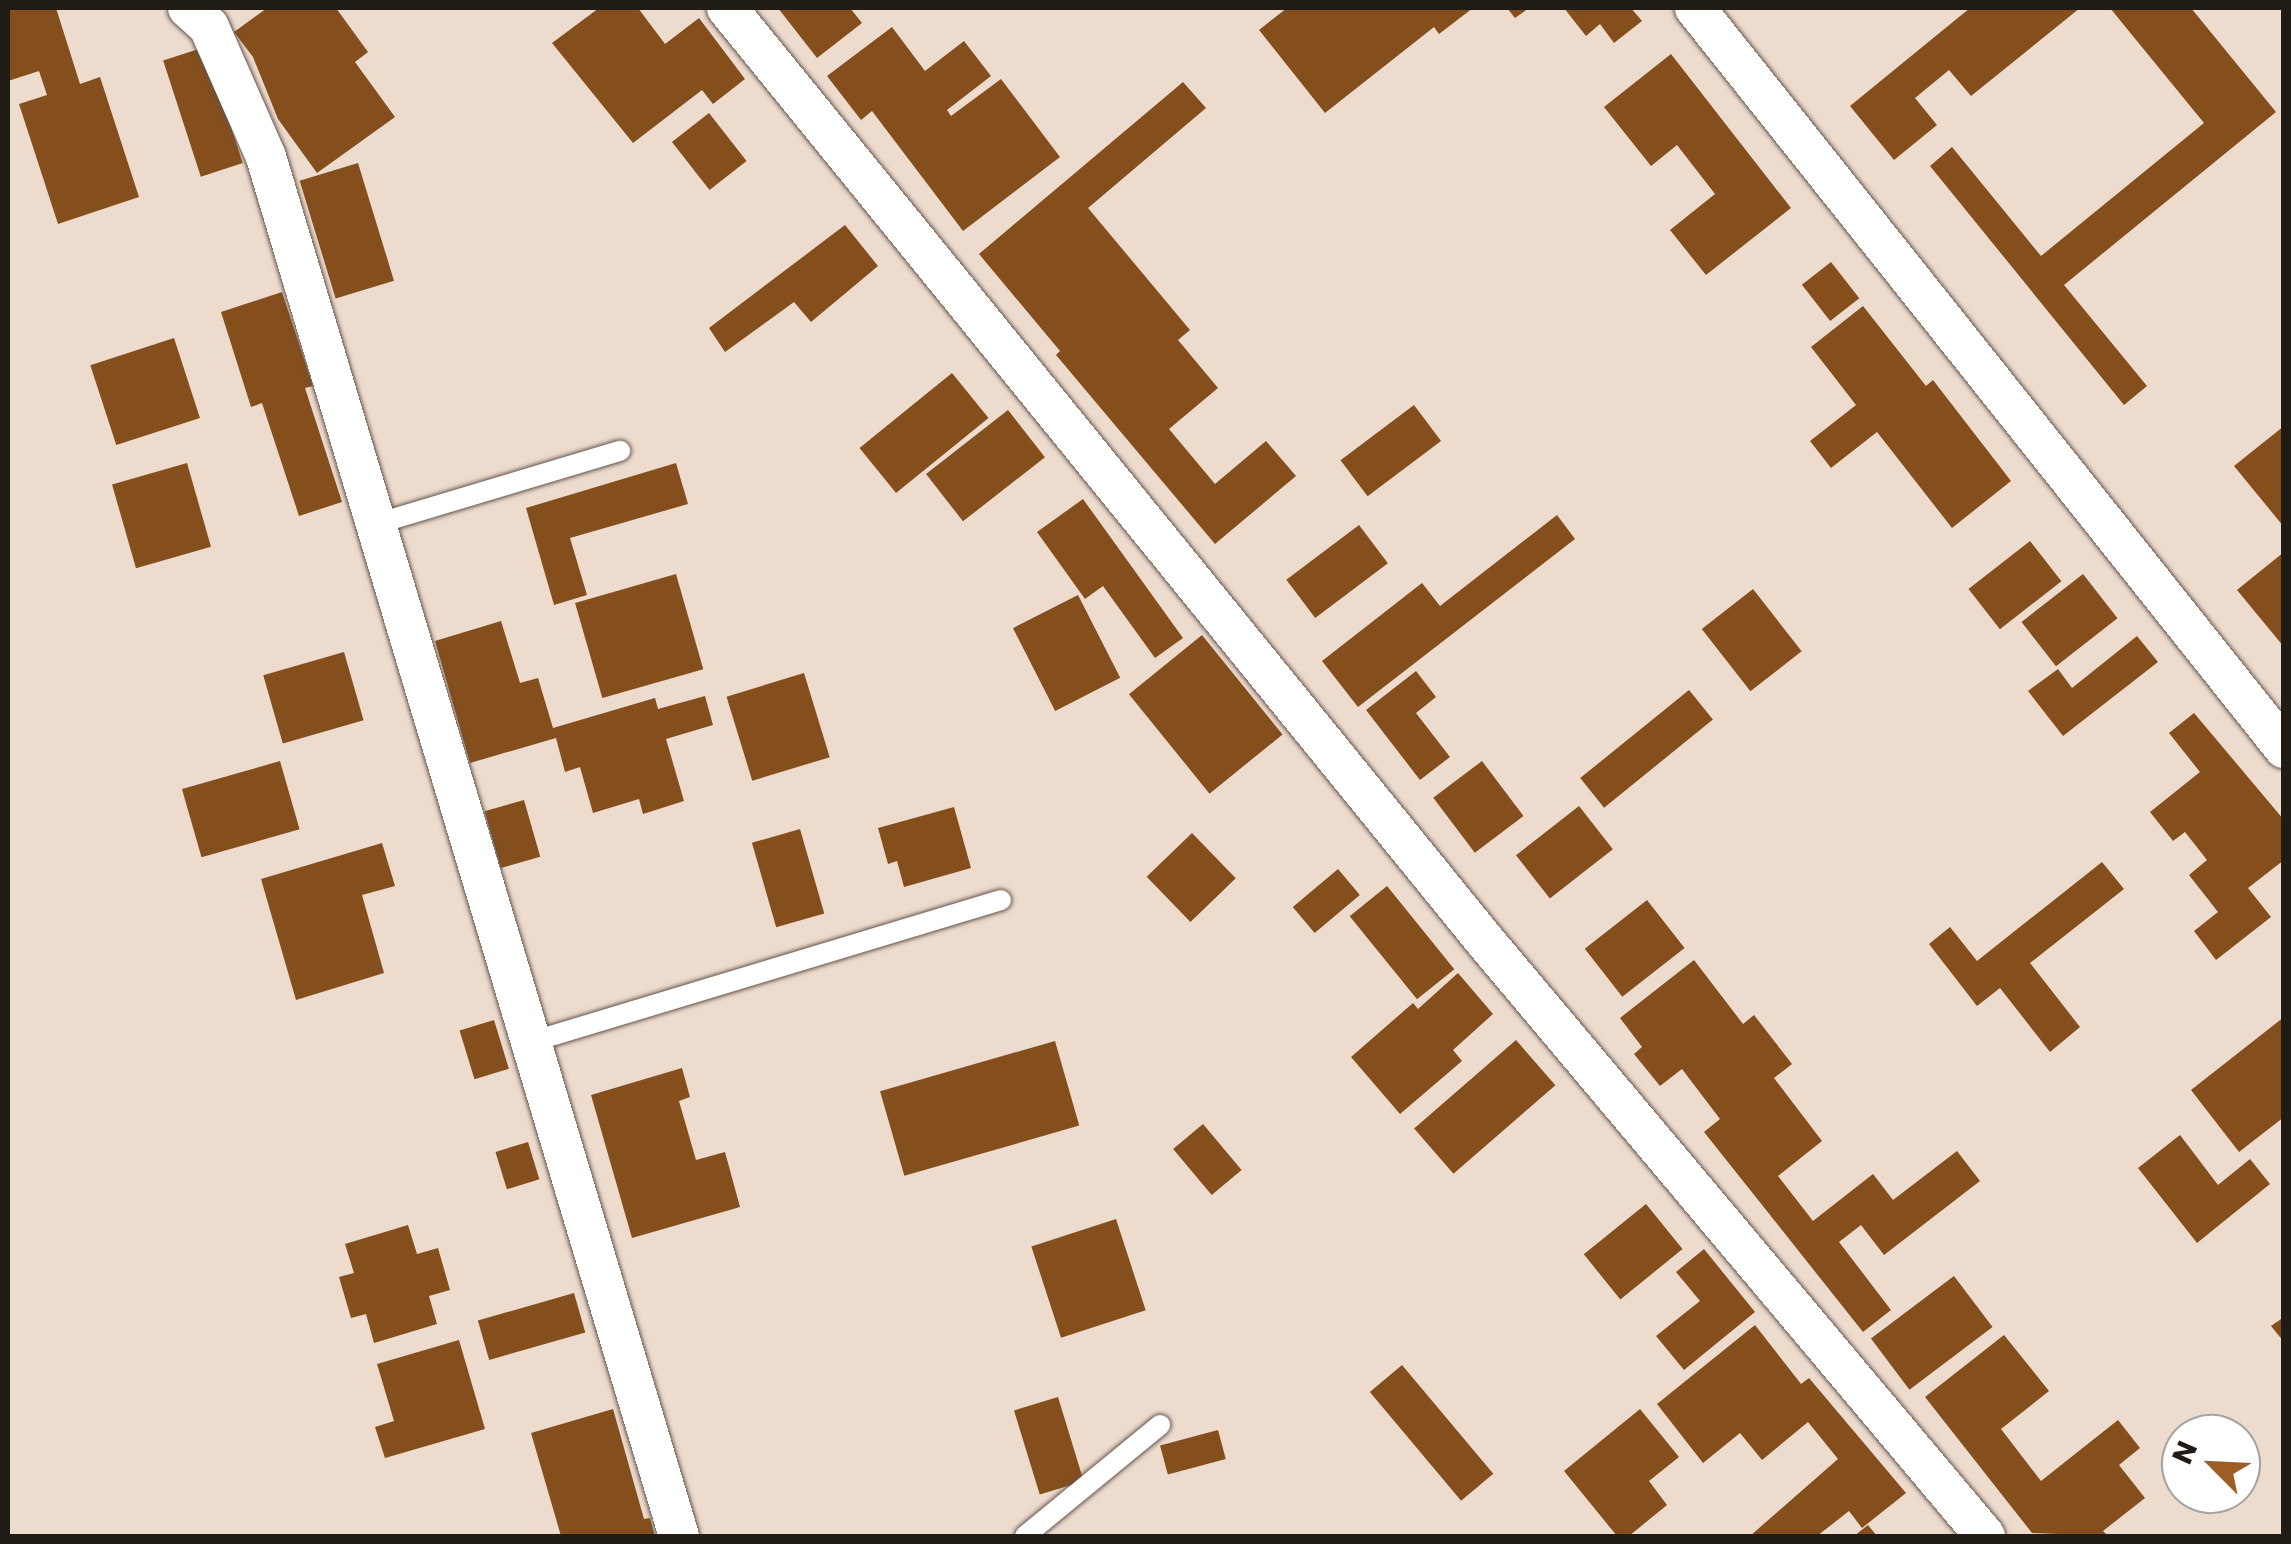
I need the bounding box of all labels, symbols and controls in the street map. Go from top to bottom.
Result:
north arrow [2161,1414,2261,1514]
text: N [2163,1435,2207,1470]

